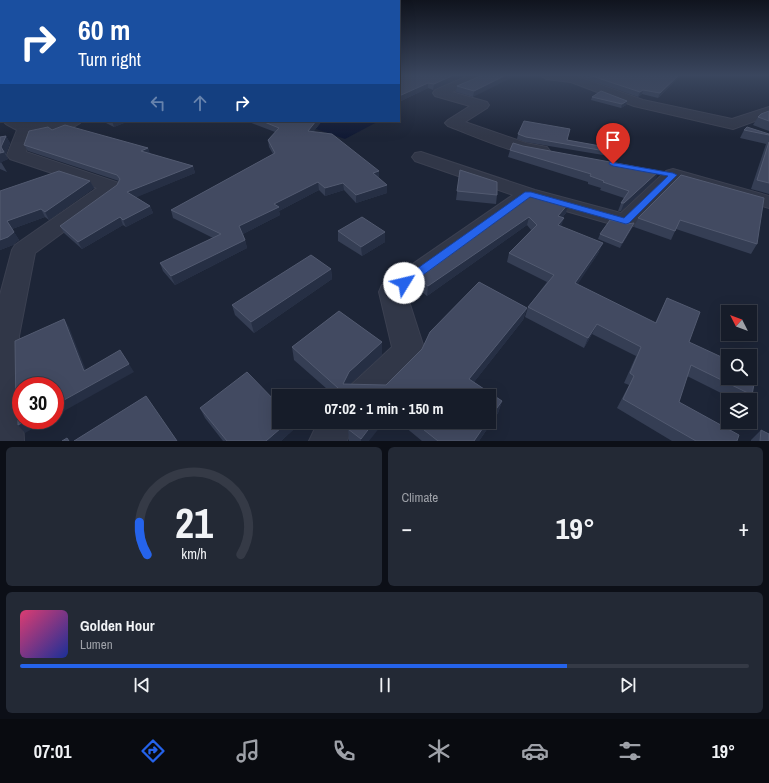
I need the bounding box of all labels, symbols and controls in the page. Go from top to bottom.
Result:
text: 60 m [78,11,130,49]
icon: right [12,16,64,68]
text: Turn right [78,47,141,72]
icon: left [147,92,169,114]
icon: ahead [189,92,211,114]
icon: right [231,92,253,114]
pin [596,123,630,164]
icon: arrive [602,129,624,151]
position arrow [383,262,425,304]
north arrow [721,305,757,341]
map controls [721,305,757,429]
button: search [721,349,757,385]
speed limit sign: 30 [12,377,64,429]
button: layers [721,393,757,429]
text: 07:02 · 1 min · 150 m [325,398,443,419]
text: Climate [402,489,438,506]
text: 21 [175,494,213,550]
text: 19° [556,508,595,548]
text: − [402,513,412,543]
text: + [738,513,749,543]
text: km/h [181,543,206,562]
text: Golden Hour [80,615,155,636]
text: Lumen [80,636,113,653]
icon: previous [131,674,153,696]
icon: pause [374,674,396,696]
icon: next [617,674,639,696]
icon: directions [139,737,167,765]
icon: music [234,737,262,765]
icon: phone [330,737,358,765]
icon: climate [425,737,453,765]
icon: car [521,737,549,765]
icon: filters [616,737,644,765]
text: 07:01 [34,739,71,764]
text: 19° [712,739,735,764]

